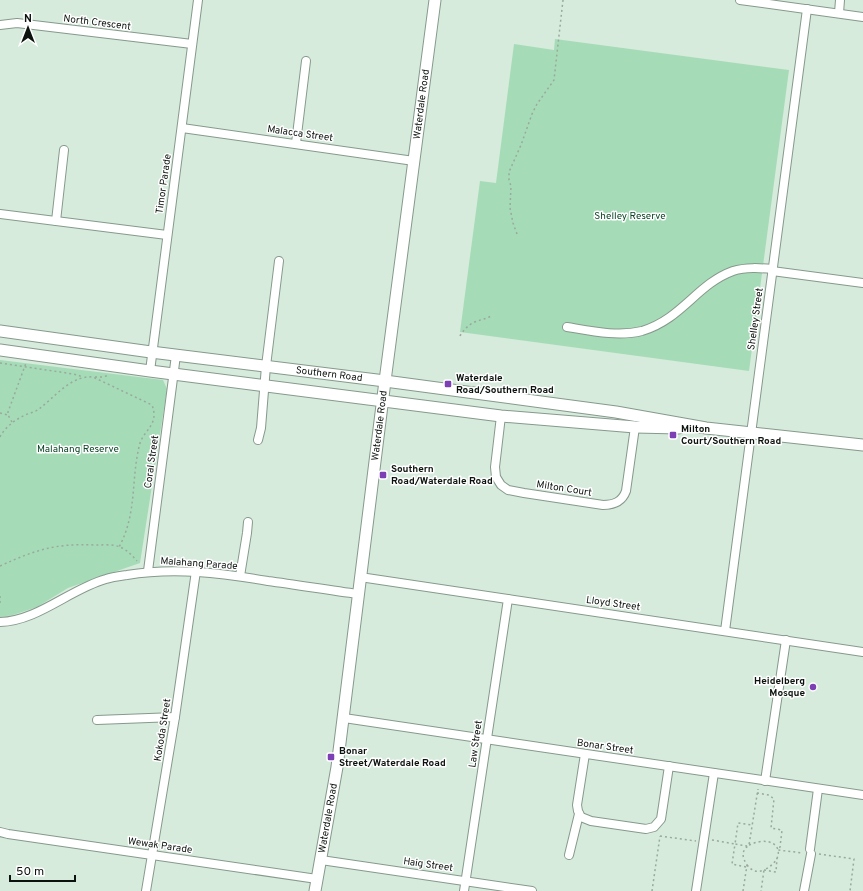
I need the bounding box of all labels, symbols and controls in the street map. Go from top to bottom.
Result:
north arrow [8,8,48,48]
text: N [24,12,32,26]
street label: North Crescent [62,12,132,34]
street label: Waterdale Road [410,68,432,140]
street label: Malacca Street [266,123,334,145]
street label: Timor Parade [153,153,175,215]
park label: Shelley Reserve [594,210,666,223]
street label: Shelley Street [745,287,767,351]
street label: Southern Road [295,364,363,385]
place label: Waterdale Road/Southern Road [456,372,554,397]
marker: Waterdale Road/Southern Road [443,379,453,389]
street label: Waterdale Road [369,390,390,461]
place label: Milton Court/Southern Road [681,423,781,448]
marker: Milton Court/Southern Road [668,430,678,440]
street label: Coral Street [142,434,162,489]
park label: Malahang Reserve [37,443,119,456]
place label: Southern Road/Waterdale Road [391,463,493,488]
marker: Southern Road/Waterdale Road [378,470,388,480]
street label: Milton Court [535,478,593,500]
street label: Malahang Parade [160,555,238,573]
street label: Lloyd Street [585,594,641,614]
place label: Heidelberg Mosque [754,675,805,700]
marker: Heidelberg Mosque [808,682,818,692]
street label: Kokoda Street [152,697,174,762]
street label: Law Street [466,719,486,769]
street label: Bonar Street [576,737,634,757]
place label: Bonar Street/Waterdale Road [339,745,446,770]
marker: Bonar Street/Waterdale Road [326,752,336,762]
street label: Waterdale Road [315,782,340,854]
street label: Wewak Parade [127,835,193,857]
street label: Haig Street [402,855,454,875]
scale bar [10,857,75,883]
text: 50 m [16,864,44,880]

